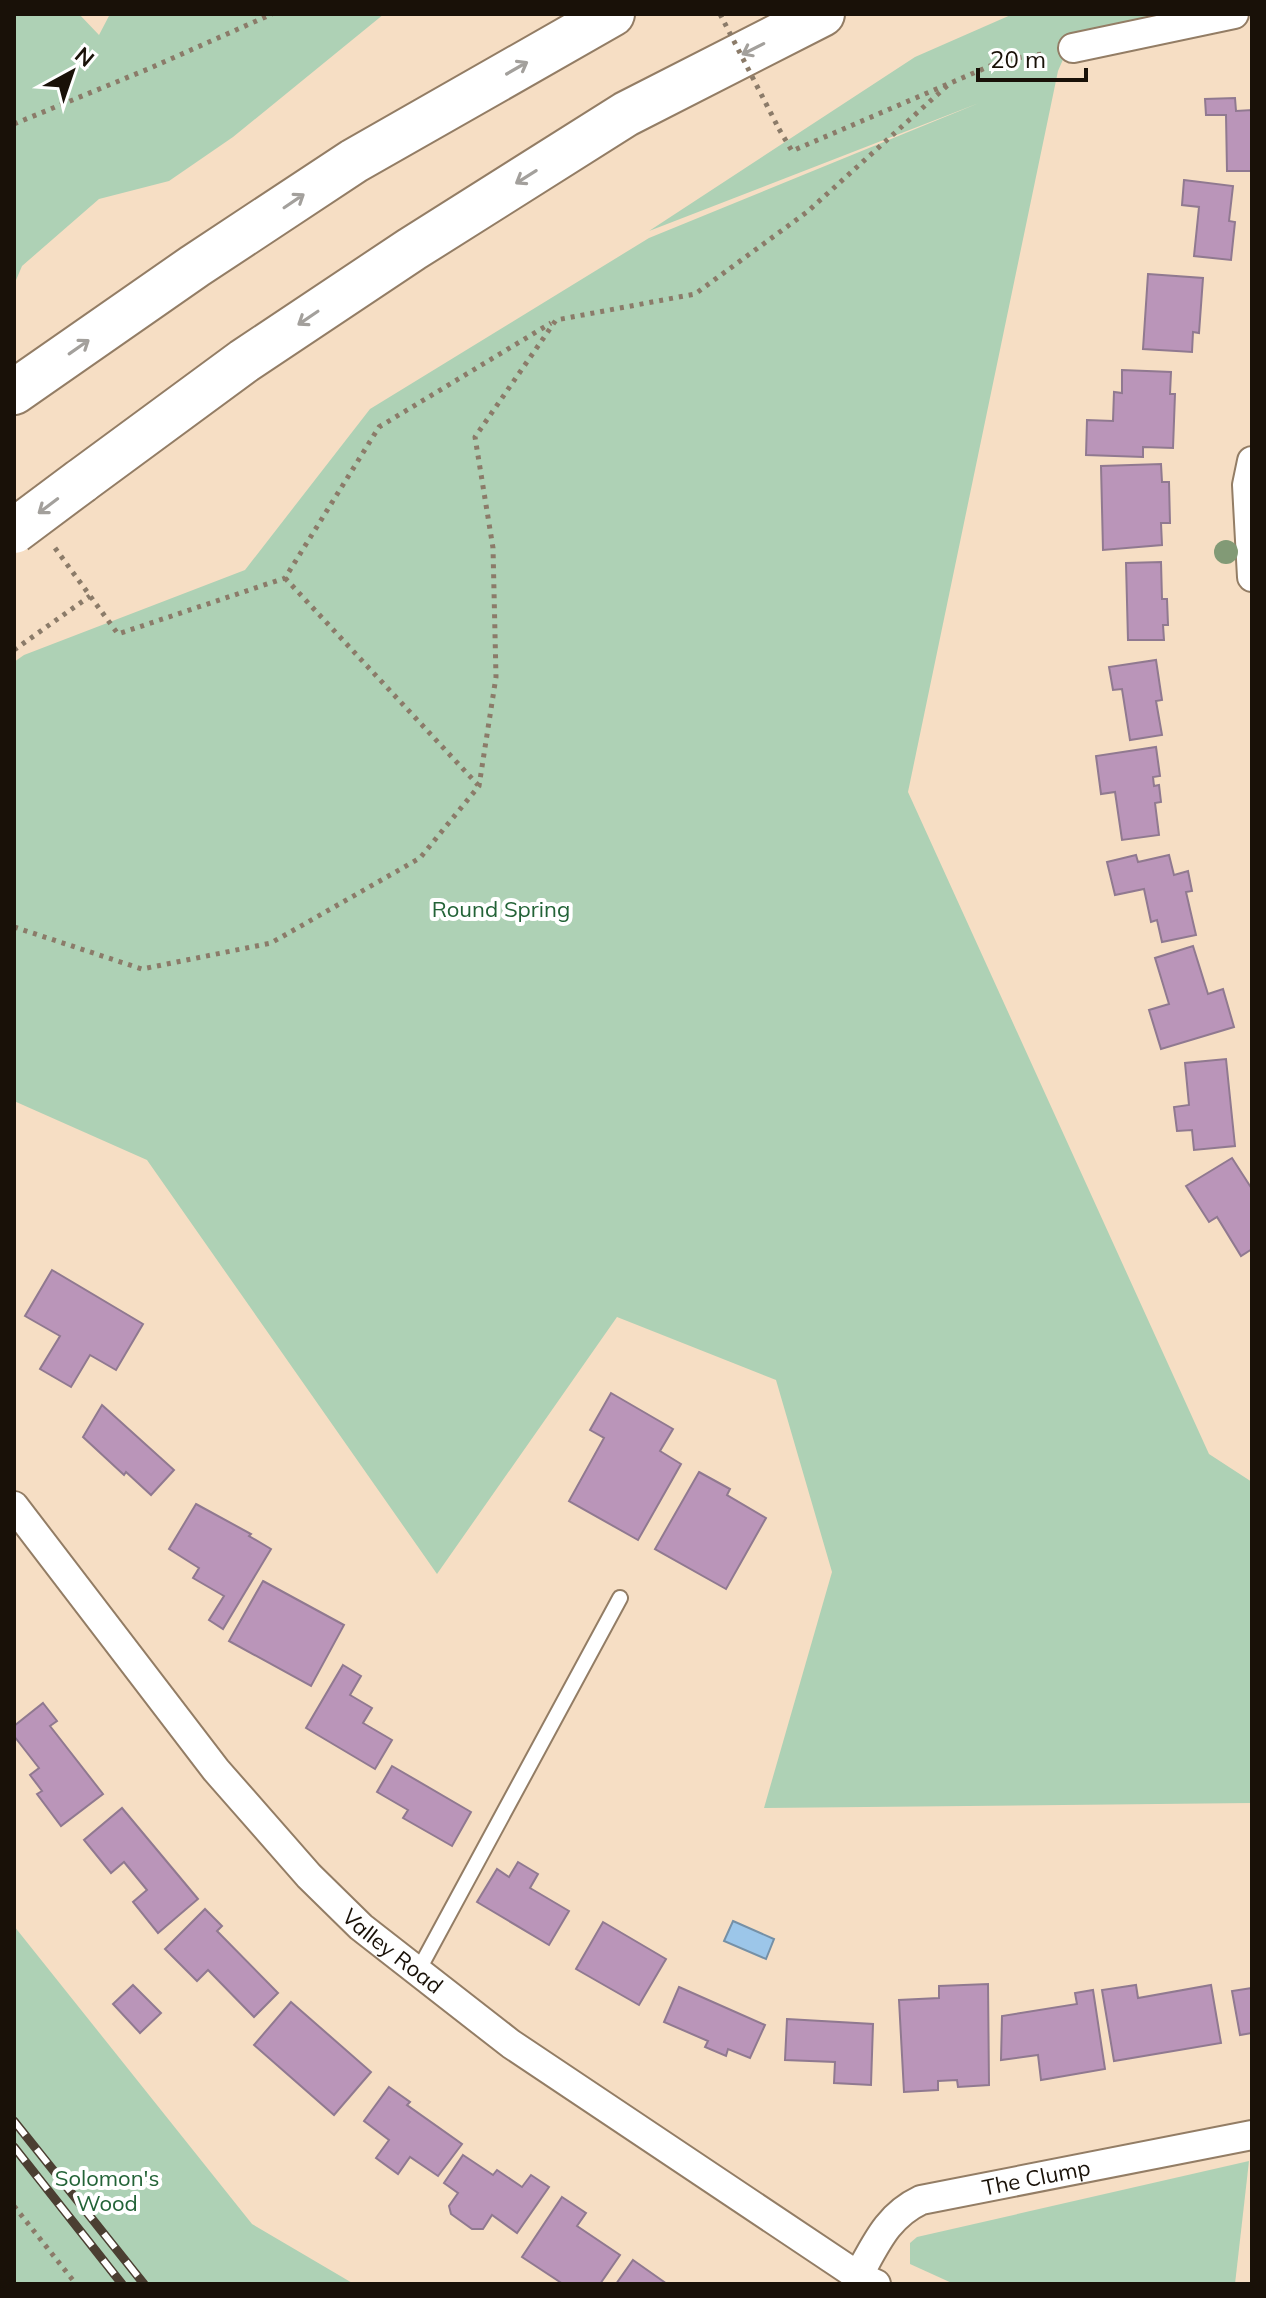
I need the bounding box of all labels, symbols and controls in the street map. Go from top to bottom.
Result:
north arrow [32,32,112,112]
scale bar [978,32,1086,82]
text: N [69,41,100,73]
one-way arrow [741,42,765,58]
text: 20 m [990,44,1046,74]
one-way arrow [505,60,528,76]
one-way arrow [515,169,538,185]
one-way arrow [282,192,305,208]
one-way arrow [298,310,320,327]
one-way arrow [67,339,89,355]
one-way arrow [38,497,59,514]
park label: Round Spring [432,895,570,923]
street label: Valley Road [336,1902,449,2000]
street label: The Clump [980,2153,1092,2202]
park label: Solomon's Wood [55,2164,159,2217]

